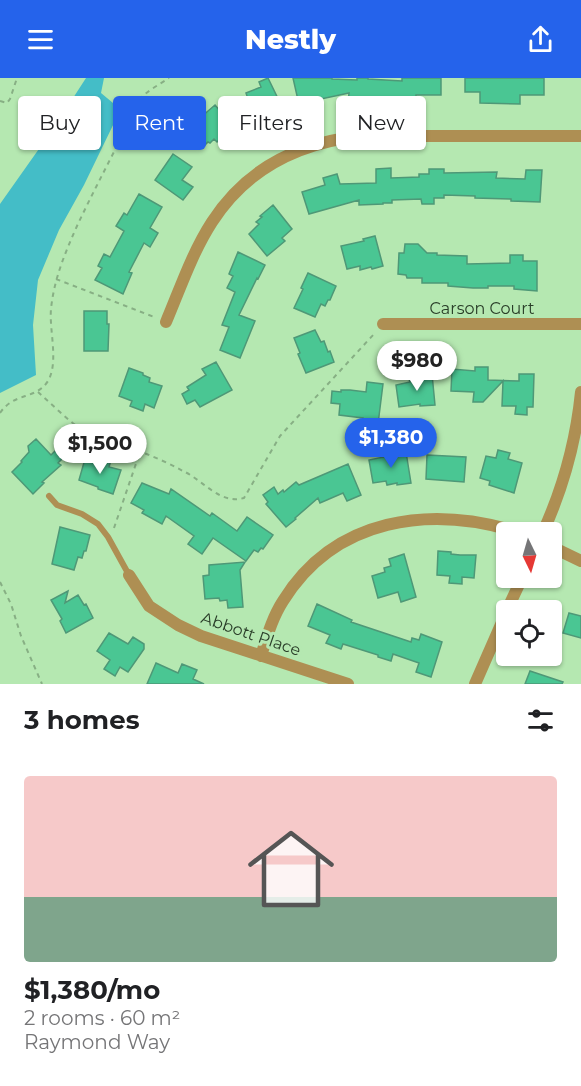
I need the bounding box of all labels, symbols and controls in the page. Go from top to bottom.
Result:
icon: menu [24,23,57,56]
text: Nestly [245,23,336,56]
icon: share [524,23,557,56]
chip: Buy [18,96,101,150]
chip: Rent [113,96,206,150]
chip: Filters [218,96,324,150]
chip: New [336,96,426,150]
street label: Carson Court [430,299,535,318]
pin: $980 [381,341,453,392]
text: $980 [391,348,443,372]
pin: $1,380 [342,418,440,469]
pin: $1,500 [51,424,149,475]
text: $1,380 [359,425,423,449]
text: $1,500 [68,431,132,455]
north arrow [496,522,562,588]
map controls [496,522,562,666]
button: locate [496,600,562,666]
street label: Abbott Place [199,608,303,660]
text: 3 homes [24,704,139,736]
icon: filters [524,704,557,737]
icon: home [237,815,345,923]
text: $1,380/mo [24,974,160,1006]
text: 2 rooms · 60 m² [24,1006,180,1030]
text: Raymond Way [24,1030,170,1054]

